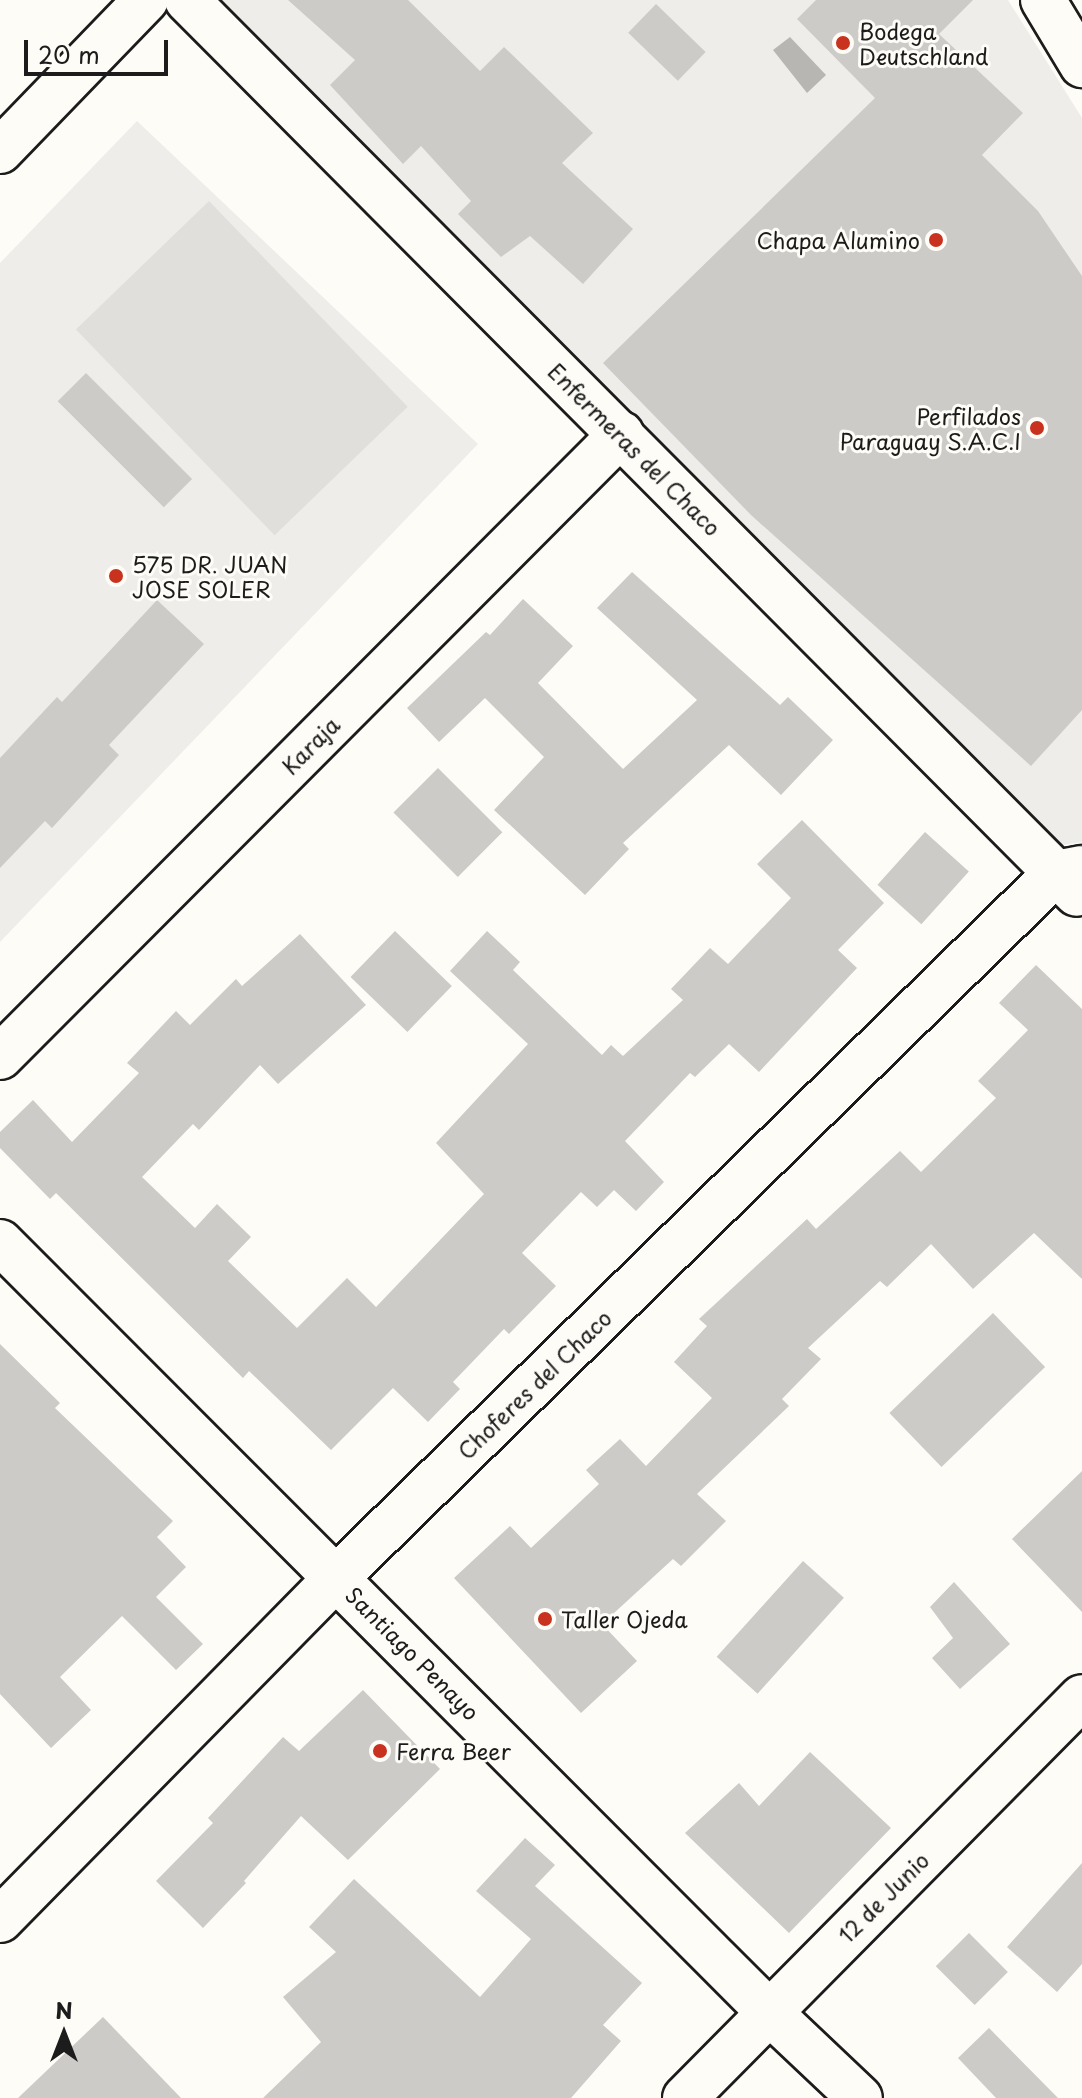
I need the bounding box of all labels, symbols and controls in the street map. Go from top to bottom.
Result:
place label: Bodega Deutschland [859,17,989,68]
scale bar [28,24,172,74]
marker: Bodega Deutschland [834,34,852,52]
text: 20 m [38,36,100,72]
place label: Chapa Alumino [757,227,920,253]
marker: Chapa Alumino [927,231,945,249]
street label: Enfermeras del Chaco [543,357,727,541]
place label: Perfilados Paraguay S.A.C.I [839,402,1021,454]
marker: Perfilados Paraguay S.A.C.I [1028,419,1046,437]
place label: 575 DR. JUAN JOSE SOLER [132,550,289,602]
marker: 575 DR. JUAN JOSE SOLER [107,567,125,585]
street label: Karaja [276,711,344,779]
street label: Choferes del Chaco [451,1303,617,1465]
street label: Santiago Penayo [340,1580,486,1726]
place label: Taller Ojeda [561,1606,690,1632]
marker: Taller Ojeda [536,1610,554,1628]
place label: Ferra Beer [396,1738,510,1764]
marker: Ferra Beer [371,1742,389,1760]
street label: 12 de Junio [831,1845,935,1949]
text: N [55,1993,73,2026]
north arrow [24,1994,104,2074]

